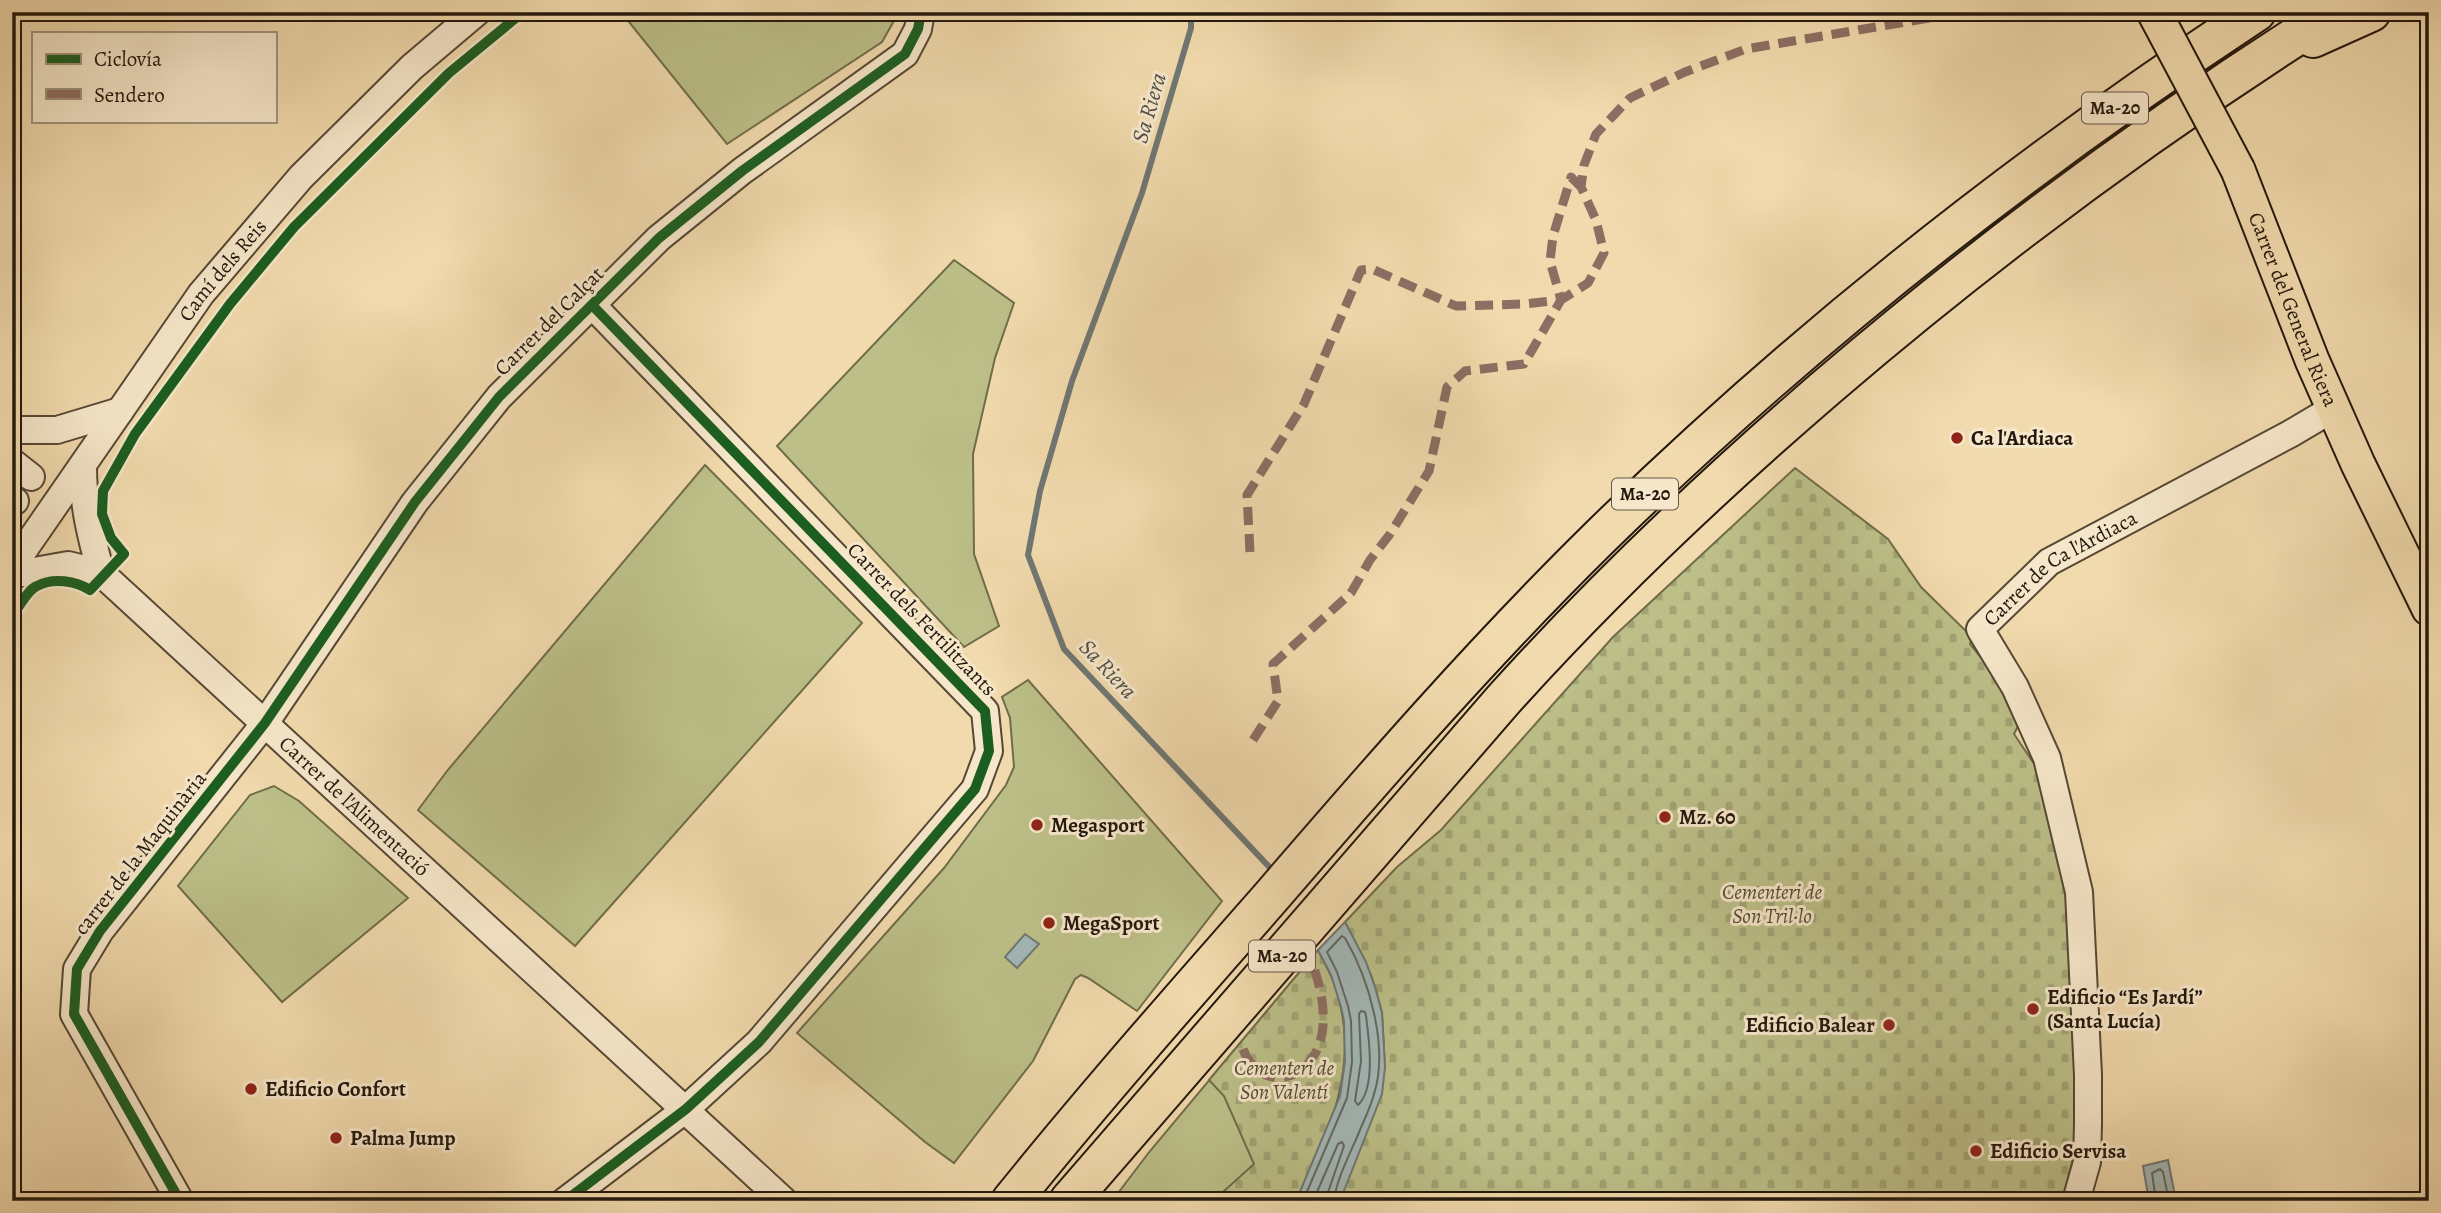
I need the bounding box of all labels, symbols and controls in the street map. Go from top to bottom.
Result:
legend [32,32,276,122]
text: Ciclovía [94,45,162,73]
water label: Sa Riera [1124,69,1174,147]
text: Sendero [94,81,165,109]
road number: Ma-20 [2082,92,2148,124]
street label: Carrer del General Riera [2242,208,2345,411]
street label: Camí dels Reis [172,213,273,327]
street label: Carrer del Calçat [488,260,610,382]
place label: Ca l'Ardiaca [1971,424,2074,452]
marker: Ca l'Ardiaca [1949,430,1965,446]
road number: Ma-20 [1612,478,1678,509]
street label: Carrer de Ca l'Ardiaca [1977,504,2142,632]
street label: Carrer dels Fertilitzants [841,536,1003,702]
water label: Sa Riera [1072,632,1144,706]
street label: Carrer de l'Alimentació [273,729,436,882]
street label: carrer de la Maquinària [67,765,213,941]
place label: Mz. 60 [1679,803,1736,831]
marker: Mz. 60 [1657,809,1673,825]
place label: Megasport [1051,811,1145,839]
marker: Megasport [1029,817,1045,833]
park label: Cementeri de Son Tril·lo [1722,878,1823,930]
place label: MegaSport [1063,909,1159,937]
marker: MegaSport [1041,915,1057,931]
road number: Ma-20 [1249,940,1315,972]
place label: Edificio “Es Jardí” (Santa Lucía) [2047,983,2203,1035]
marker: Edificio “Es Jardí” (Santa Lucía) [2025,1001,2041,1017]
place label: Edificio Balear [1745,1011,1875,1039]
marker: Edificio Balear [1881,1017,1897,1033]
park label: Cementeri de Son Valentí [1234,1054,1335,1106]
place label: Edificio Confort [265,1075,406,1103]
marker: Edificio Confort [243,1081,259,1097]
place label: Palma Jump [350,1124,456,1152]
marker: Palma Jump [328,1130,344,1146]
place label: Edificio Servisa [1990,1137,2127,1165]
marker: Edificio Servisa [1968,1143,1984,1159]

